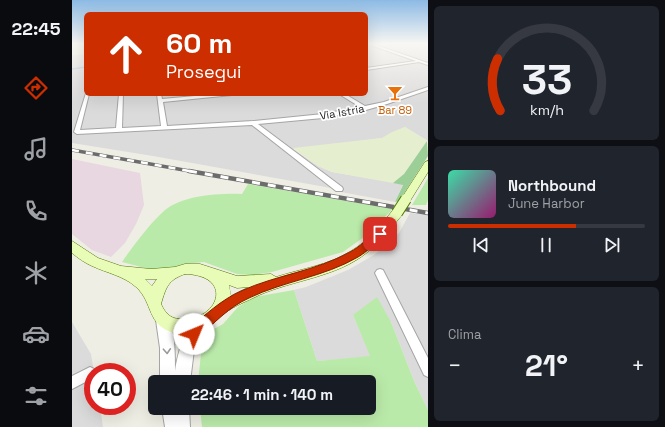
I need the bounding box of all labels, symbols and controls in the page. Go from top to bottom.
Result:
text: 22:45 [12,17,61,40]
text: 60 m [166,25,232,61]
icon: ahead [100,28,152,80]
text: 33 [521,53,572,106]
text: Prosegui [166,60,242,83]
icon: directions [22,74,50,102]
bar icon: Bar 89 [386,84,404,102]
street label: Via Istria [319,101,366,123]
text: km/h [529,101,564,119]
place label: Bar 89 [378,103,412,117]
icon: music [22,135,50,163]
text: Northbound [508,176,596,195]
text: June Harbor [508,195,585,212]
icon: phone [22,197,50,225]
pin [363,217,397,251]
icon: arrive [369,223,391,245]
icon: previous [470,234,492,256]
icon: pause [535,234,557,256]
icon: next [601,234,623,256]
icon: climate [22,259,50,287]
position arrow [173,313,215,355]
icon: car [22,320,50,348]
text: Clima [448,326,481,343]
text: 21° [525,346,568,385]
one-way arrow [162,348,171,354]
text: − [448,351,462,379]
text: + [631,351,645,379]
speed limit sign: 40 [84,363,136,415]
icon: filters [22,382,50,410]
text: 22:46 · 1 min · 140 m [191,385,333,404]

